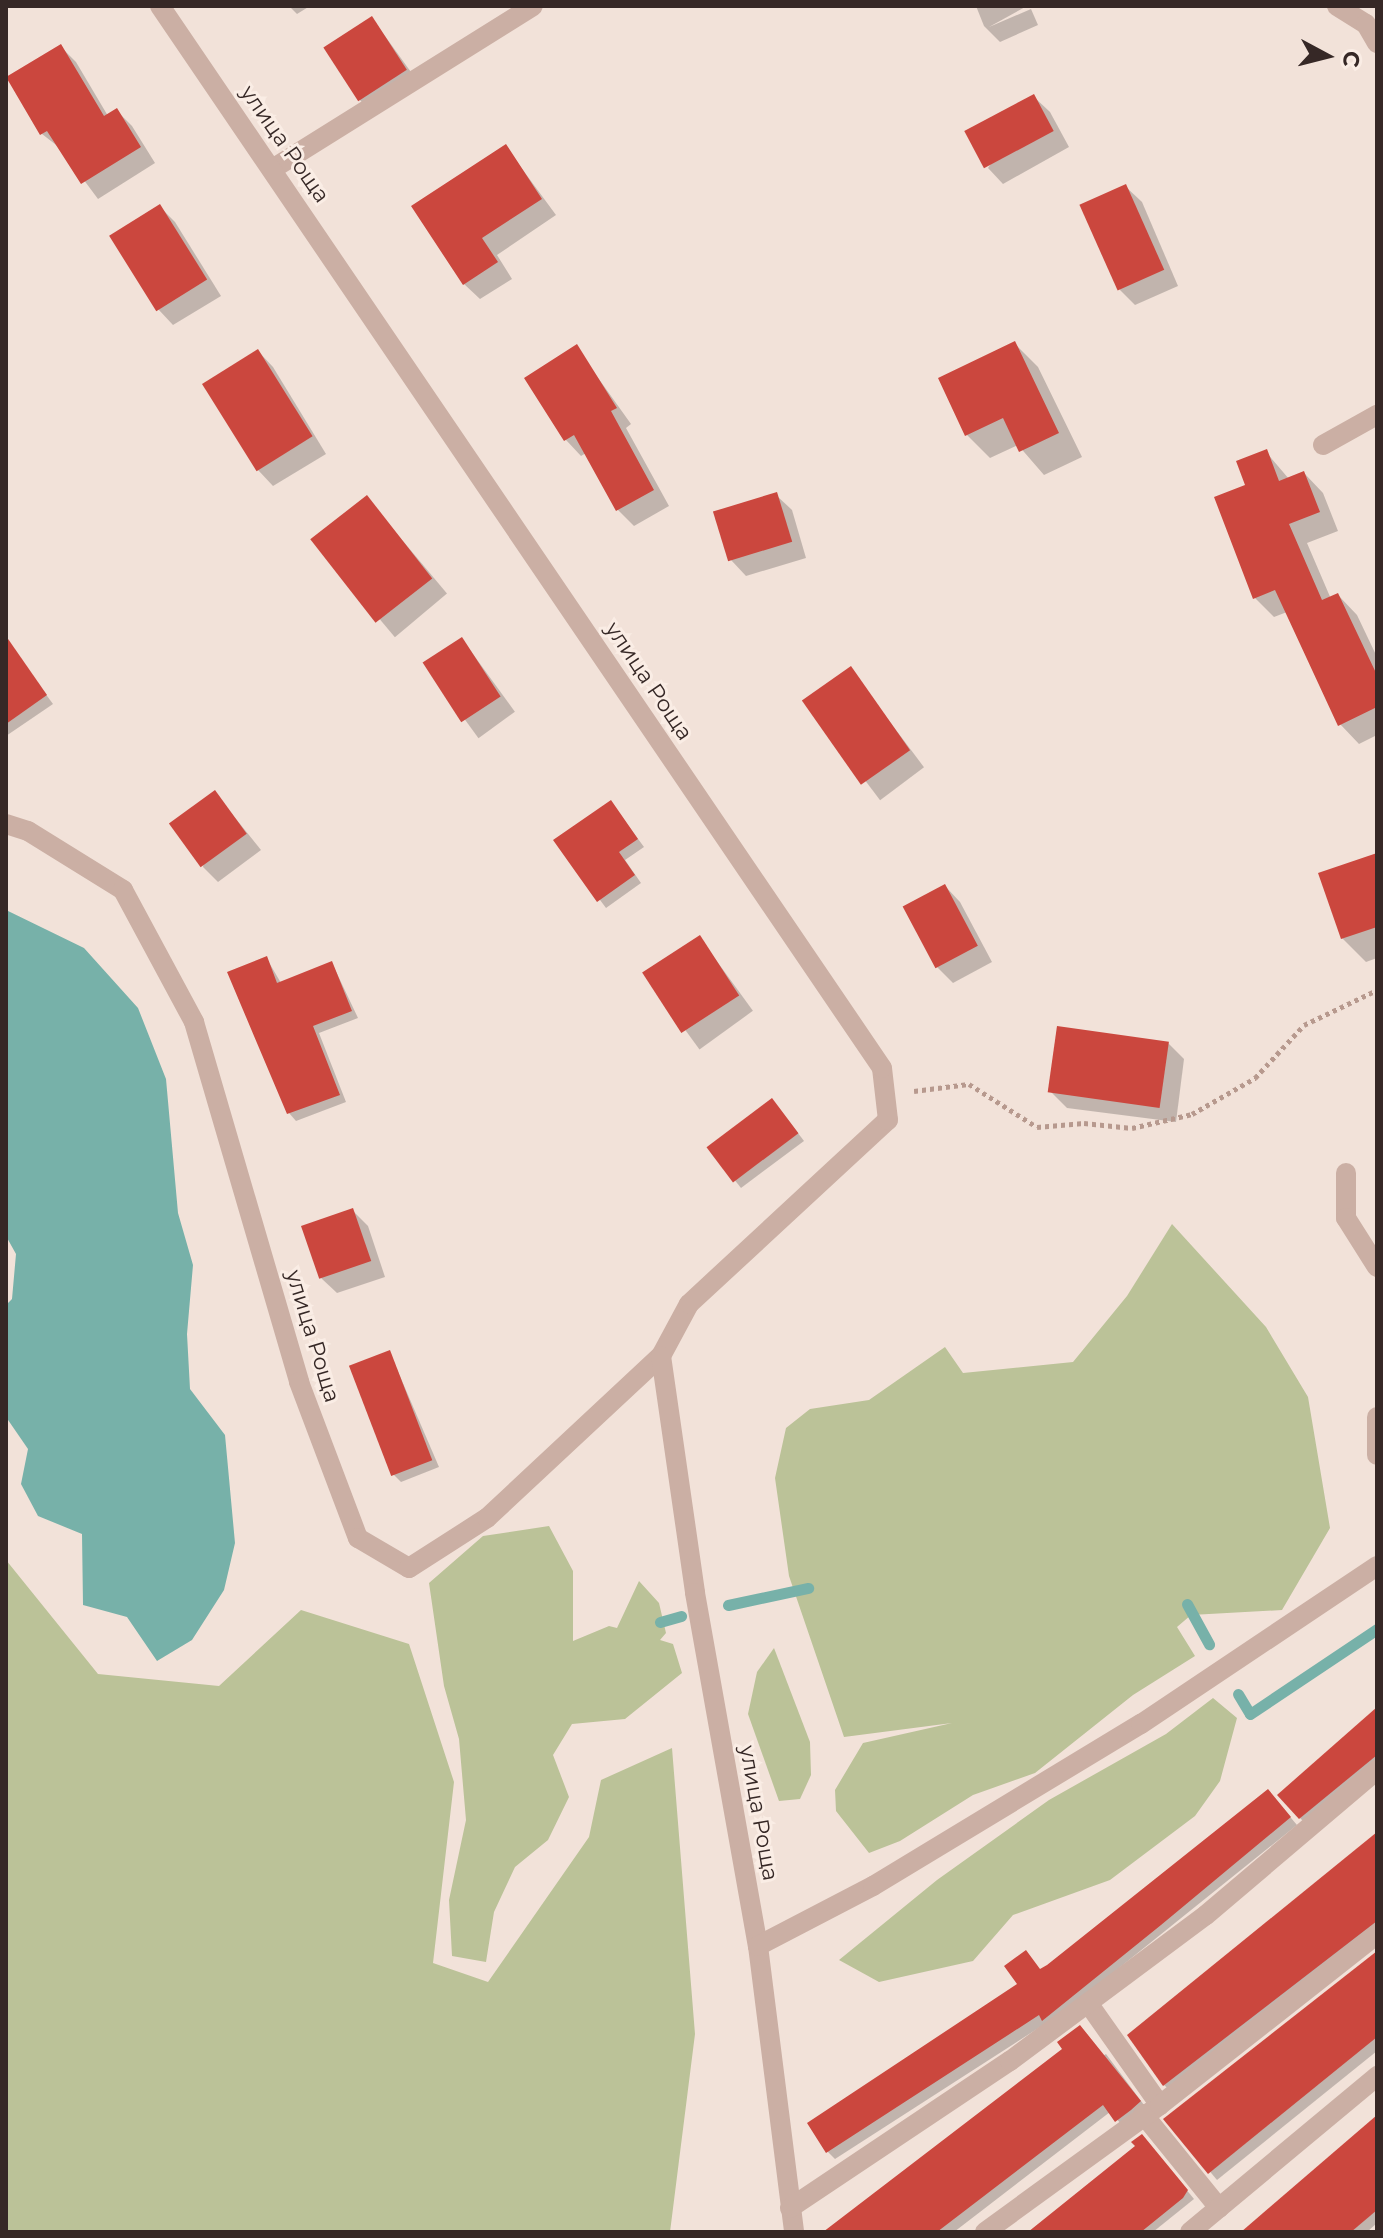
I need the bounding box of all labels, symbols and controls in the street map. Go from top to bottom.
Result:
north arrow [1287,16,1367,96]
text: С [1337,49,1366,69]
street label: улица Роща [235,80,335,208]
street label: улица Роща [600,617,698,745]
street label: улица Роща [280,1267,346,1405]
street label: улица Роща [734,1743,784,1883]

